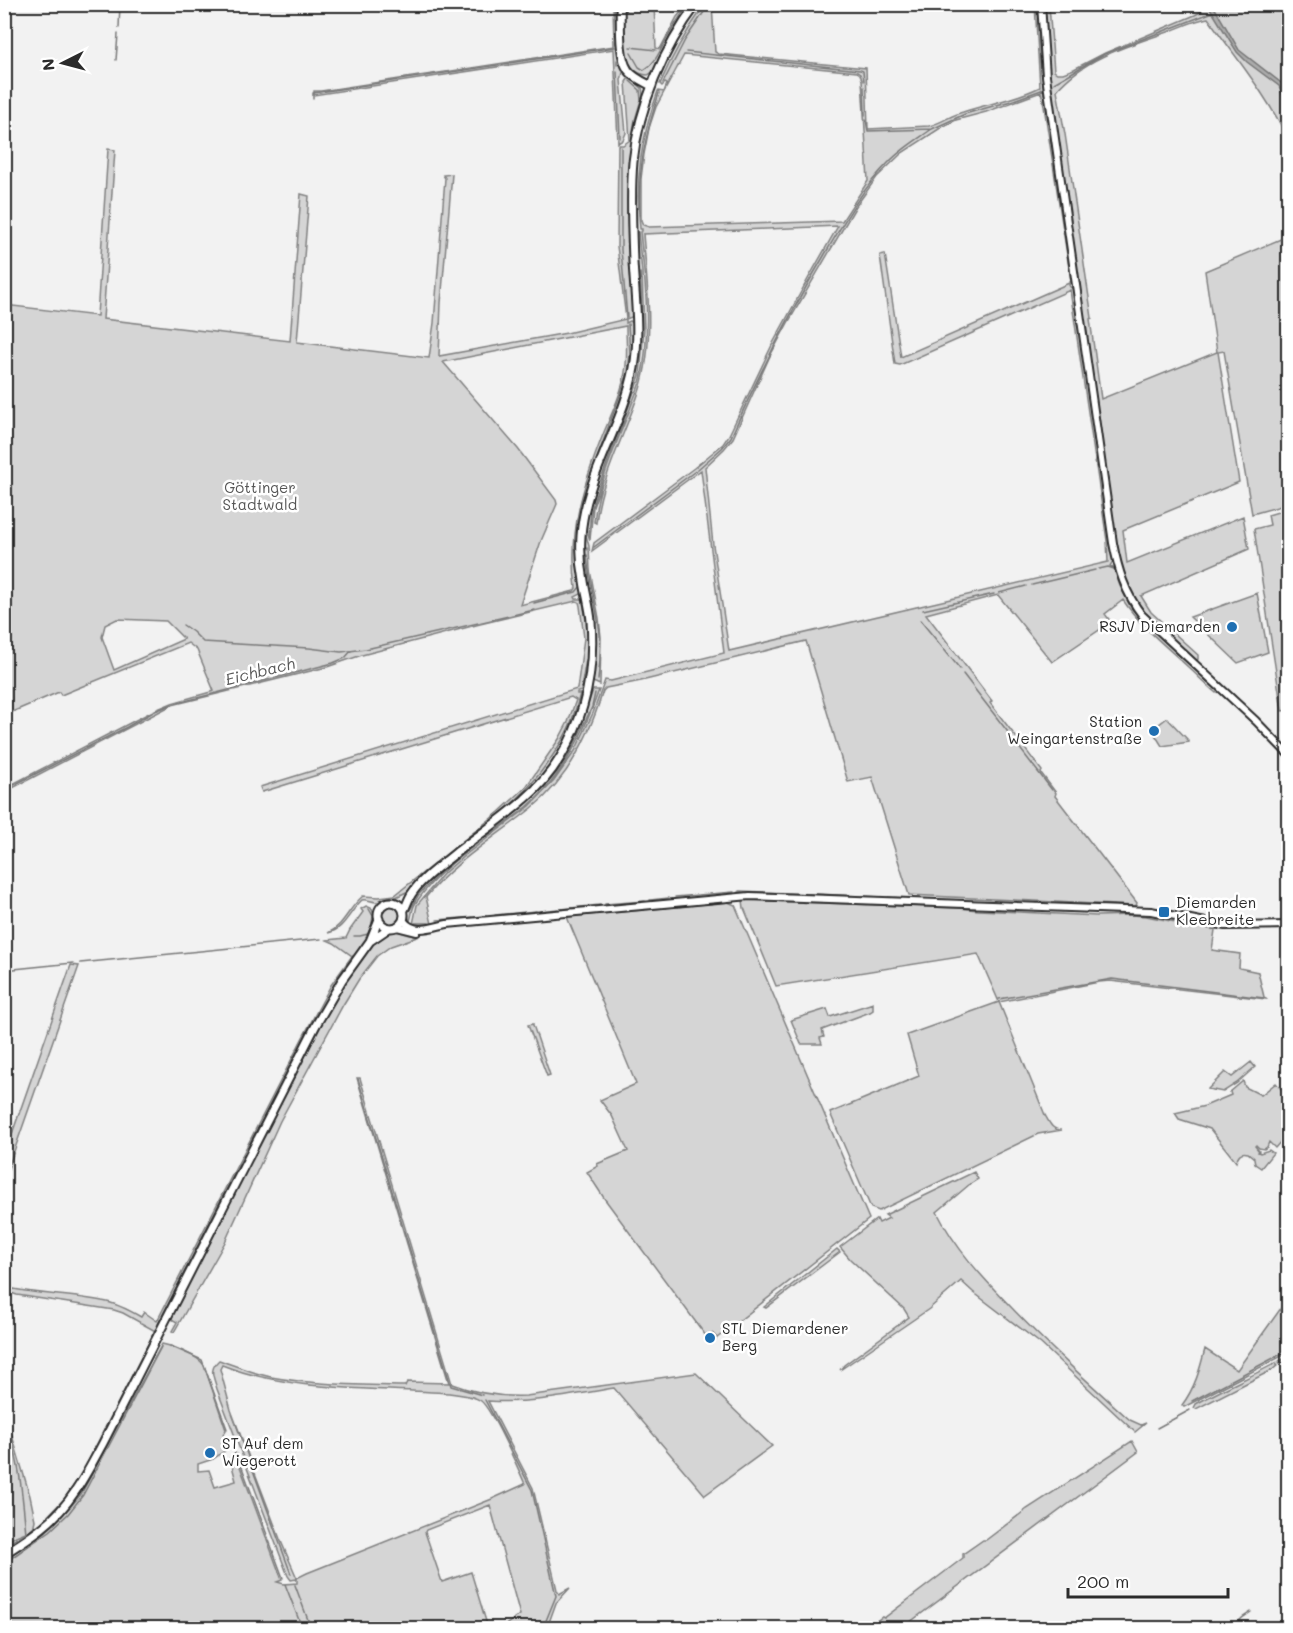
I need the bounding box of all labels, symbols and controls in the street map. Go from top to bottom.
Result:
north arrow [33,33,93,93]
text: N [37,57,59,72]
park label: Göttinger Stadtwald [223,477,297,514]
place label: RSJV Diemarden [1099,616,1220,636]
marker: RSJV Diemarden [1225,620,1239,634]
water label: Eichbach [223,652,297,689]
place label: Station Weingartenstraße [1007,711,1142,748]
marker: Station Weingartenstraße [1147,724,1161,738]
place label: Diemarden Kleebreite [1176,892,1256,929]
marker: Diemarden Kleebreite [1157,905,1171,919]
place label: STL Diemardener Berg [722,1318,848,1355]
marker: STL Diemardener Berg [703,1331,717,1345]
place label: ST Auf dem Wiegerott [222,1433,304,1470]
marker: ST Auf dem Wiegerott [203,1446,217,1460]
scale bar [1068,1561,1228,1599]
text: 200 m [1077,1569,1129,1593]

